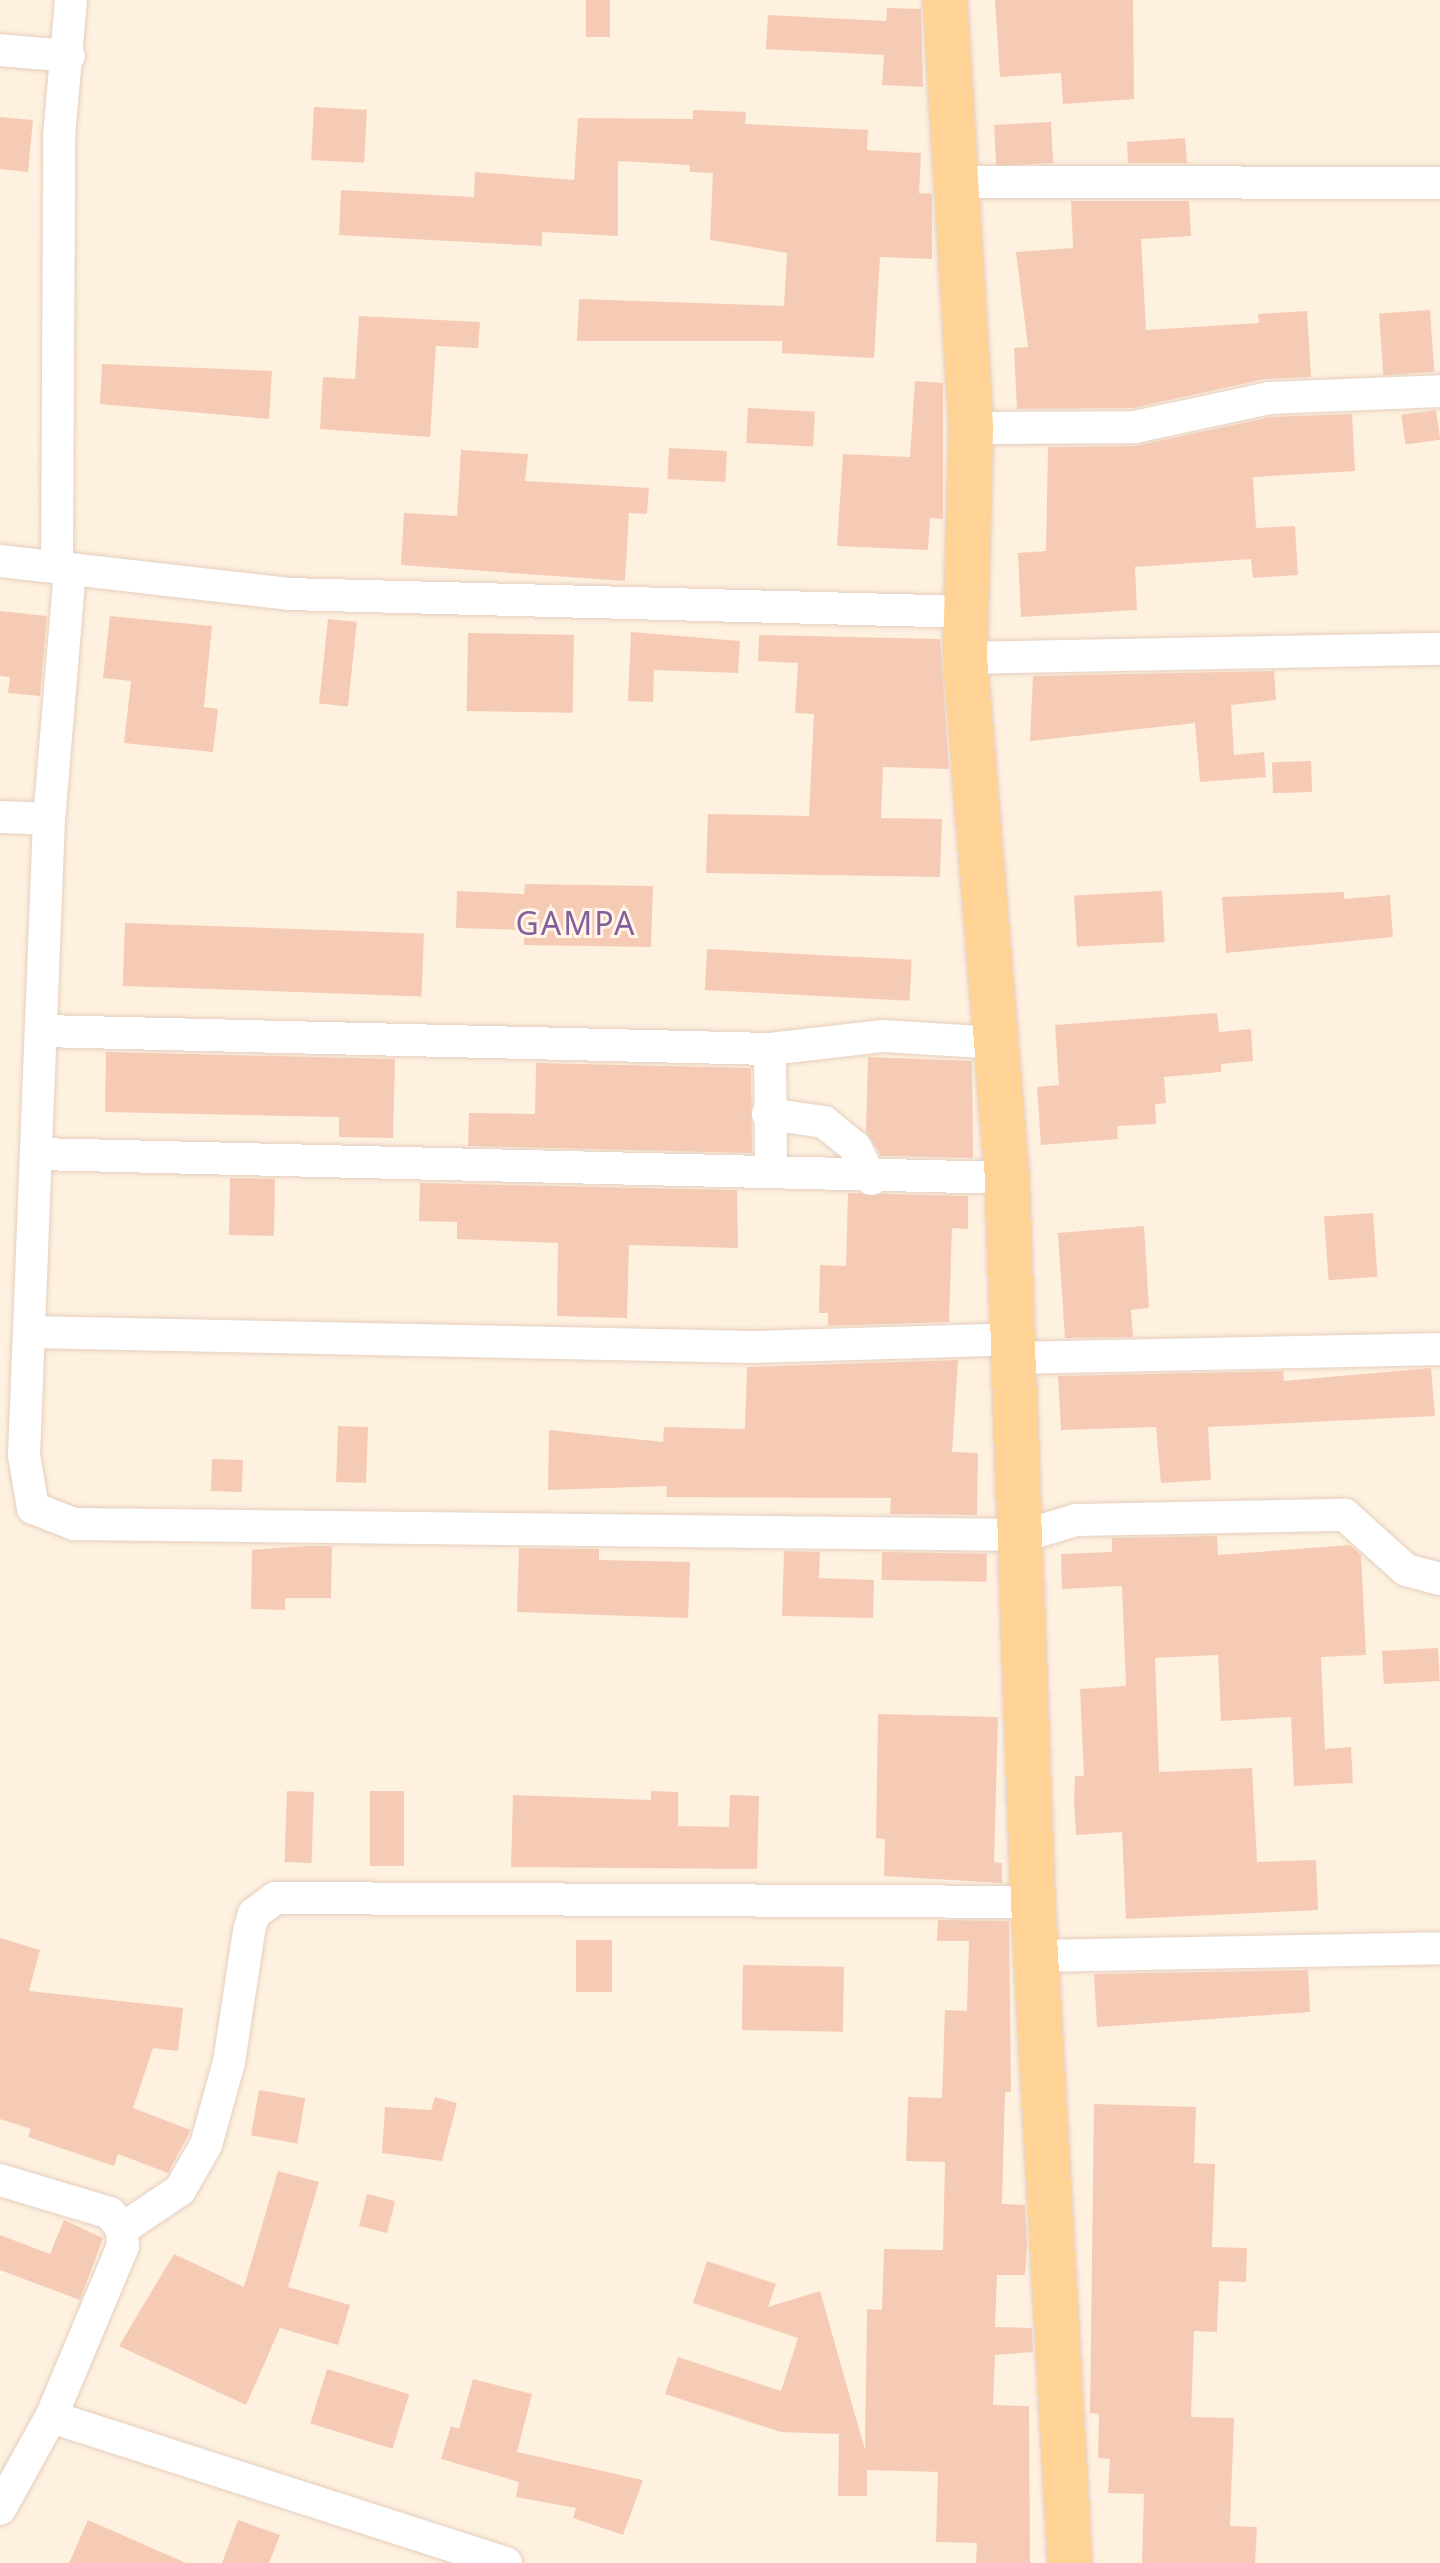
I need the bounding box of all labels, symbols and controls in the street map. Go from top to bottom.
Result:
district label: GAMPA [516,904,636,942]

